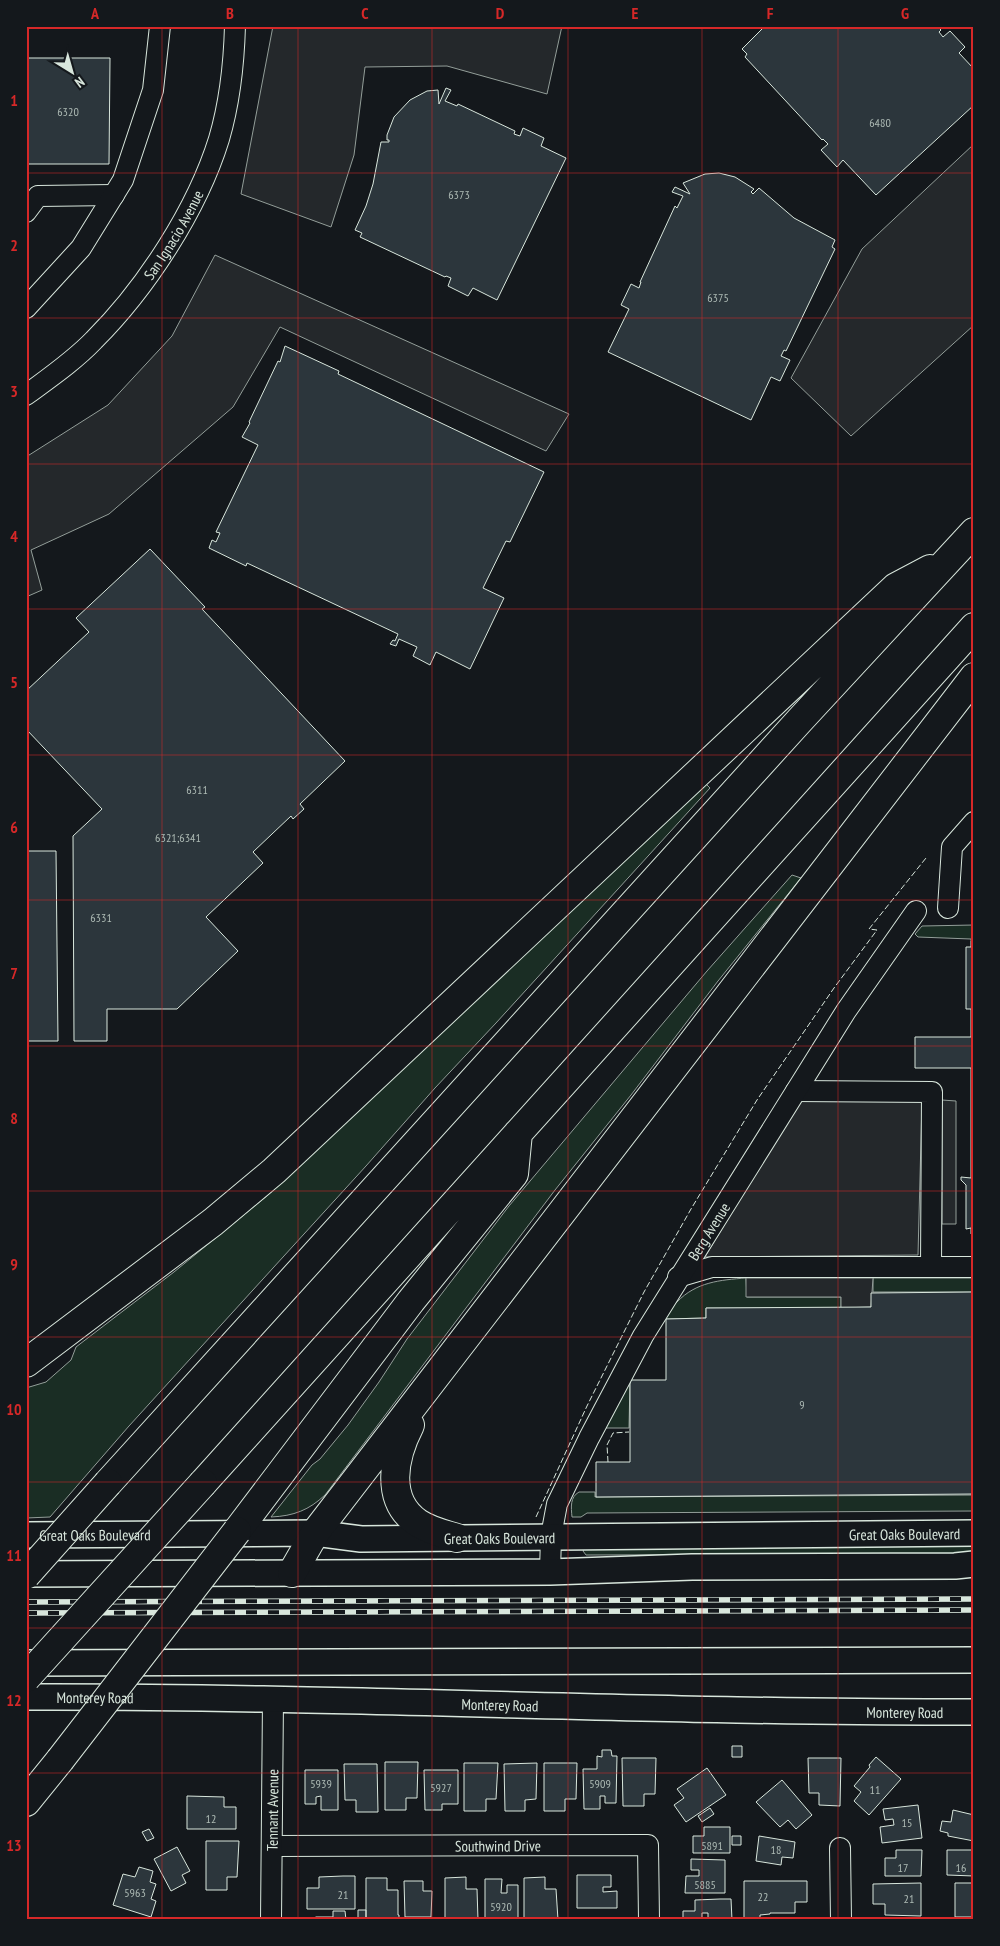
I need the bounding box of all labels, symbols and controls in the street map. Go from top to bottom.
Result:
text: A [90,3,100,23]
text: B [226,3,234,23]
text: C [361,3,369,23]
text: D [496,3,505,23]
text: E [632,3,639,23]
text: F [767,3,774,23]
text: G [901,3,909,23]
north arrow [48,48,98,98]
text: N [71,73,88,92]
text: 1 [10,90,18,110]
house number: 6320 [57,104,79,119]
house number: 6480 [869,115,891,130]
street label: San Ignacio Avenue [139,187,207,283]
house number: 6373 [448,187,470,202]
text: 2 [10,235,18,255]
house number: 6375 [707,290,729,305]
text: 3 [10,381,18,401]
text: 4 [10,526,18,546]
text: 5 [10,672,18,692]
house number: 6311 [186,782,208,797]
text: 6 [10,817,18,837]
house number: 6321;6341 [155,830,201,845]
house number: 6331 [90,910,112,925]
text: 7 [10,963,18,983]
text: 8 [10,1108,18,1128]
street label: Berg Avenue [683,1199,734,1264]
text: 9 [10,1254,18,1274]
house number: 9 [799,1397,805,1412]
text: 10 [6,1399,22,1419]
street label: Great Oaks Boulevard [849,1524,960,1544]
street label: Great Oaks Boulevard [39,1525,151,1544]
street label: Great Oaks Boulevard [444,1528,555,1548]
text: 11 [6,1545,22,1565]
street label: Monterey Road [57,1687,134,1707]
text: 12 [6,1690,22,1710]
street label: Monterey Road [461,1694,539,1715]
street label: Monterey Road [866,1702,943,1722]
street label: Tennant Avenue [262,1769,282,1851]
house number: 5939 [310,1776,332,1791]
house number: 5909 [589,1776,611,1791]
house number: 5927 [430,1780,452,1795]
house number: 11 [870,1782,880,1797]
house number: 12 [206,1811,216,1826]
house number: 15 [902,1815,912,1830]
text: 13 [6,1835,22,1855]
street label: Southwind Drive [455,1836,541,1855]
house number: 5891 [701,1838,723,1853]
house number: 18 [771,1842,781,1857]
house number: 17 [898,1860,908,1875]
house number: 16 [956,1860,966,1875]
house number: 5885 [694,1877,716,1892]
house number: 5963 [124,1885,146,1900]
house number: 21 [338,1887,348,1902]
house number: 22 [758,1889,768,1904]
house number: 21 [904,1891,914,1906]
house number: 5920 [490,1899,512,1914]

